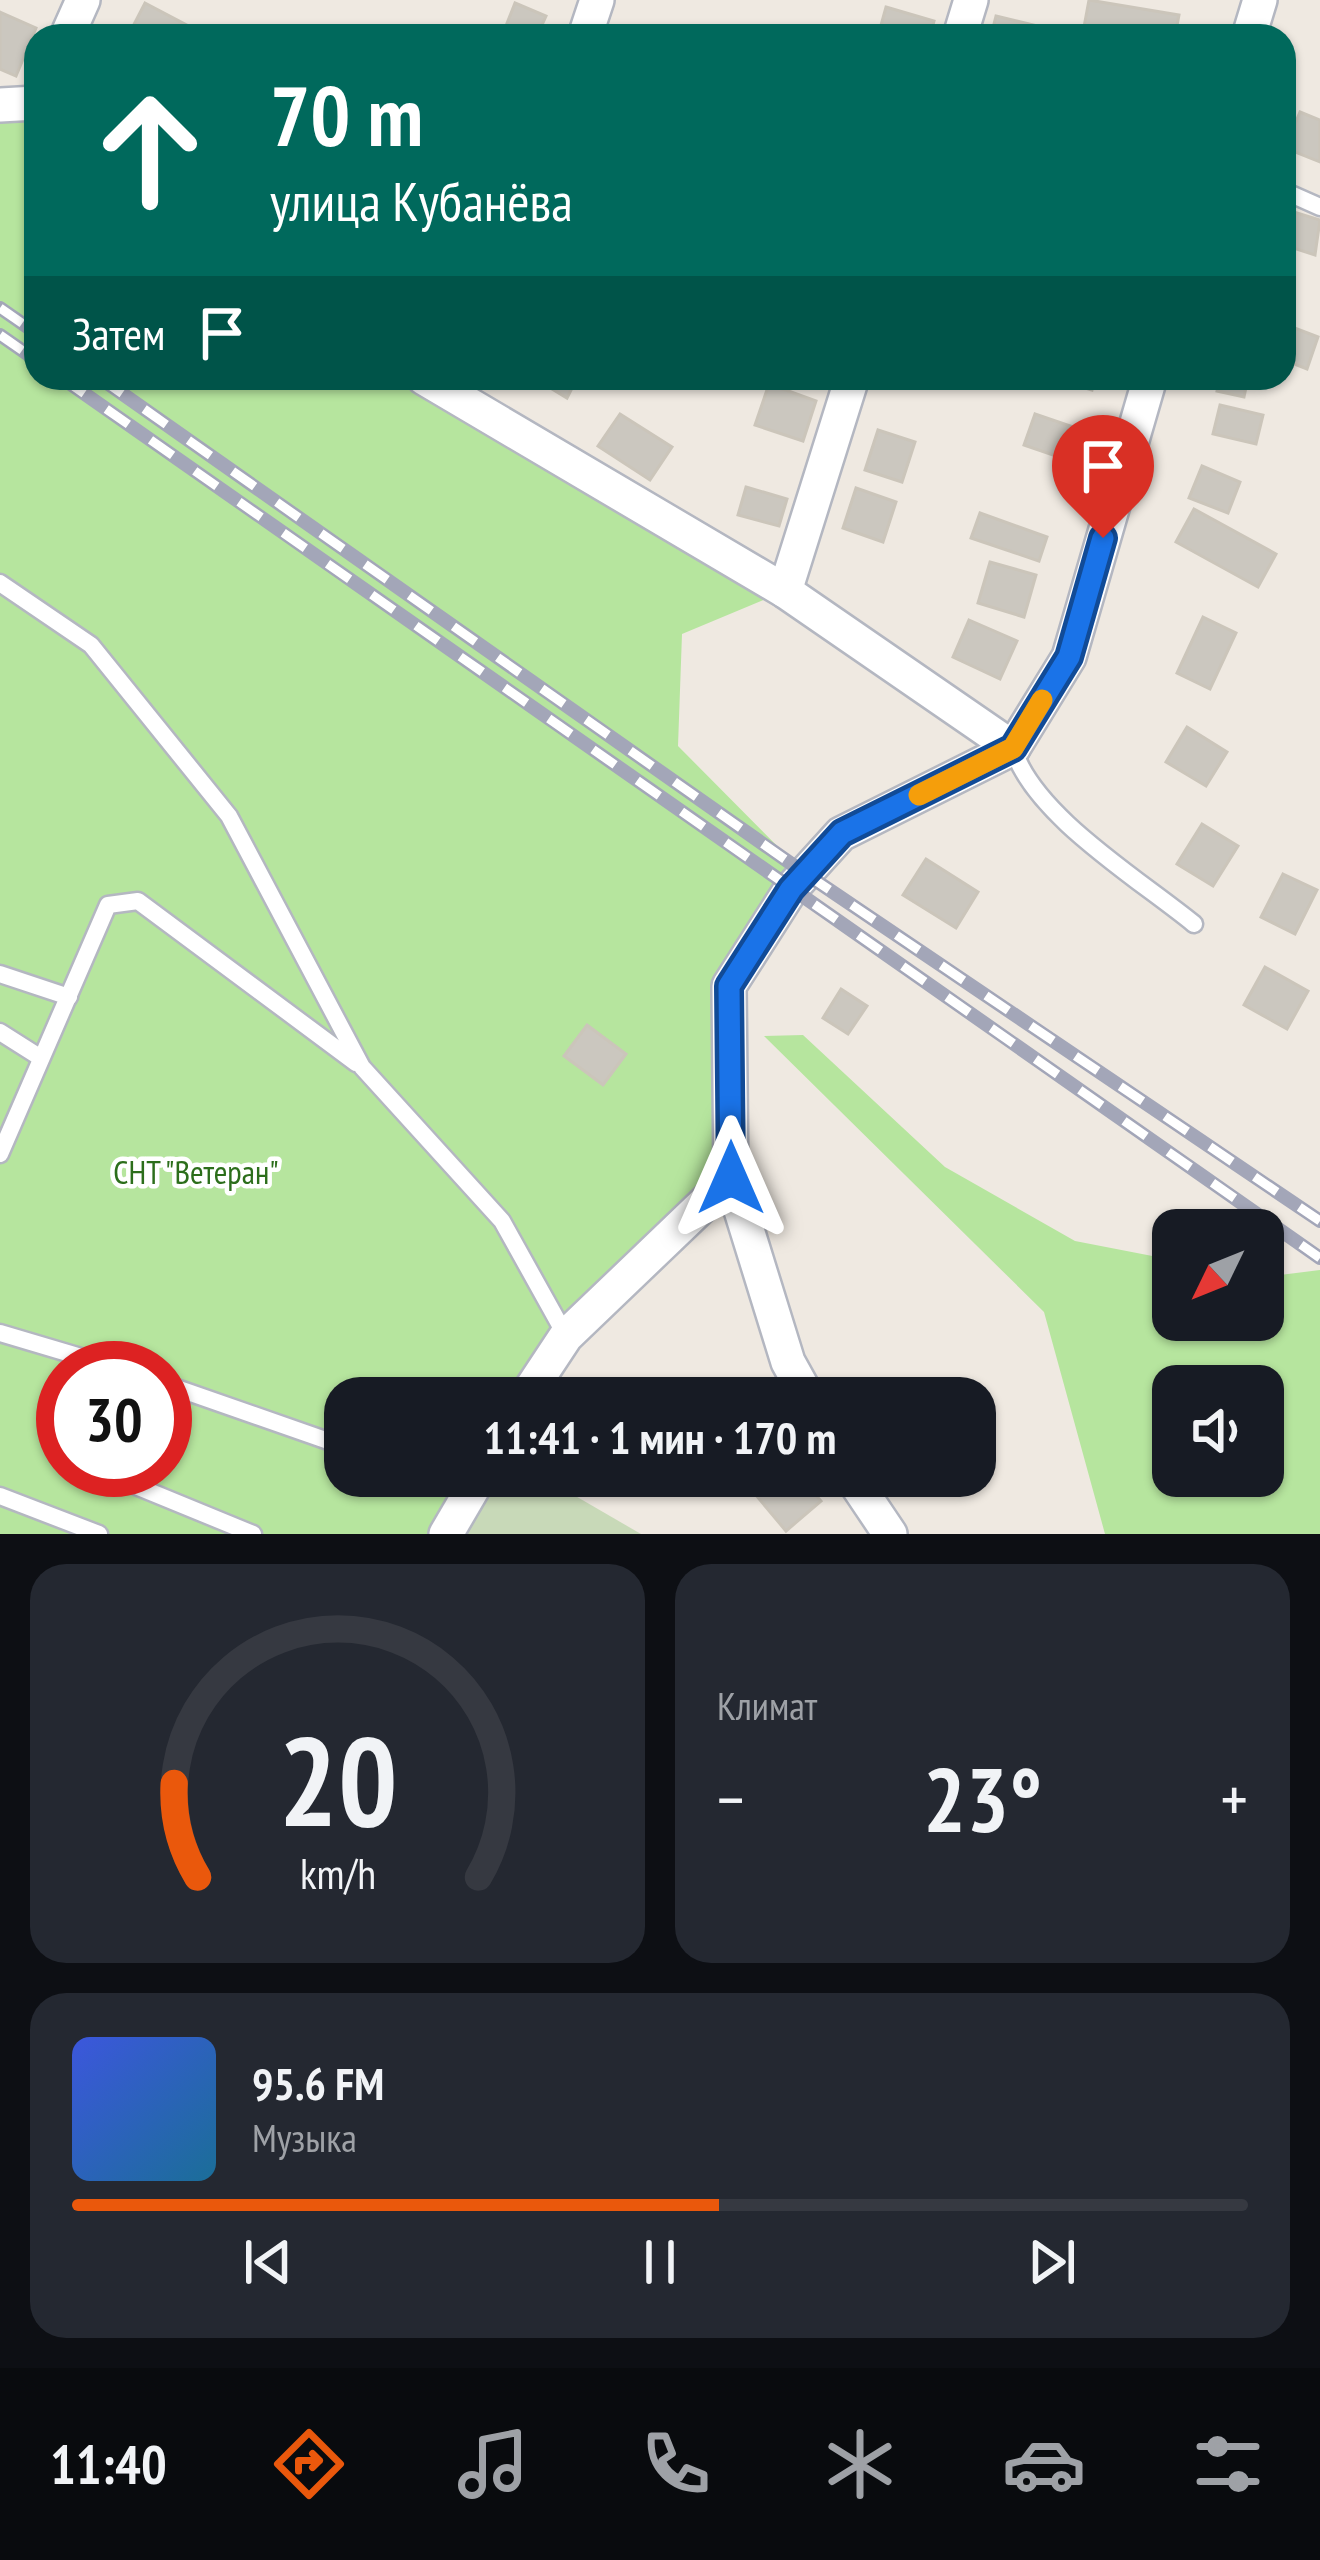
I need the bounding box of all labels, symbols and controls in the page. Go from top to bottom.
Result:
text: 70 m [270,60,423,169]
icon: ahead [72,72,228,228]
text: улица Кубанёва [270,166,573,236]
icon: arrive [189,300,255,366]
text: Затем [72,304,165,362]
pin [1052,415,1154,538]
icon: arrive [1070,433,1136,499]
position arrow [668,1115,794,1241]
park label: СНТ "Ветеран" [113,1150,279,1193]
north arrow [1152,1209,1284,1341]
map controls [1152,1209,1284,1497]
speed limit sign: 30 [36,1341,192,1497]
button: sound [1152,1365,1284,1497]
text: 11:41 · 1 мин · 170 m [484,1408,836,1466]
text: Климат [717,1680,817,1731]
text: 20 [278,1699,397,1860]
text: 23° [923,1740,1042,1857]
text: − [717,1756,744,1841]
text: + [1221,1756,1248,1841]
text: km/h [299,1844,376,1900]
text: 95.6 FM [252,2054,384,2112]
text: Музыка [252,2112,357,2163]
icon: previous [235,2229,301,2295]
icon: pause [627,2229,693,2295]
icon: next [1019,2229,1085,2295]
icon: directions [267,2422,351,2506]
icon: music [451,2422,535,2506]
icon: phone [634,2422,718,2506]
icon: climate [818,2422,902,2506]
icon: car [1002,2422,1086,2506]
icon: filters [1186,2422,1270,2506]
text: 11:40 [50,2429,167,2499]

